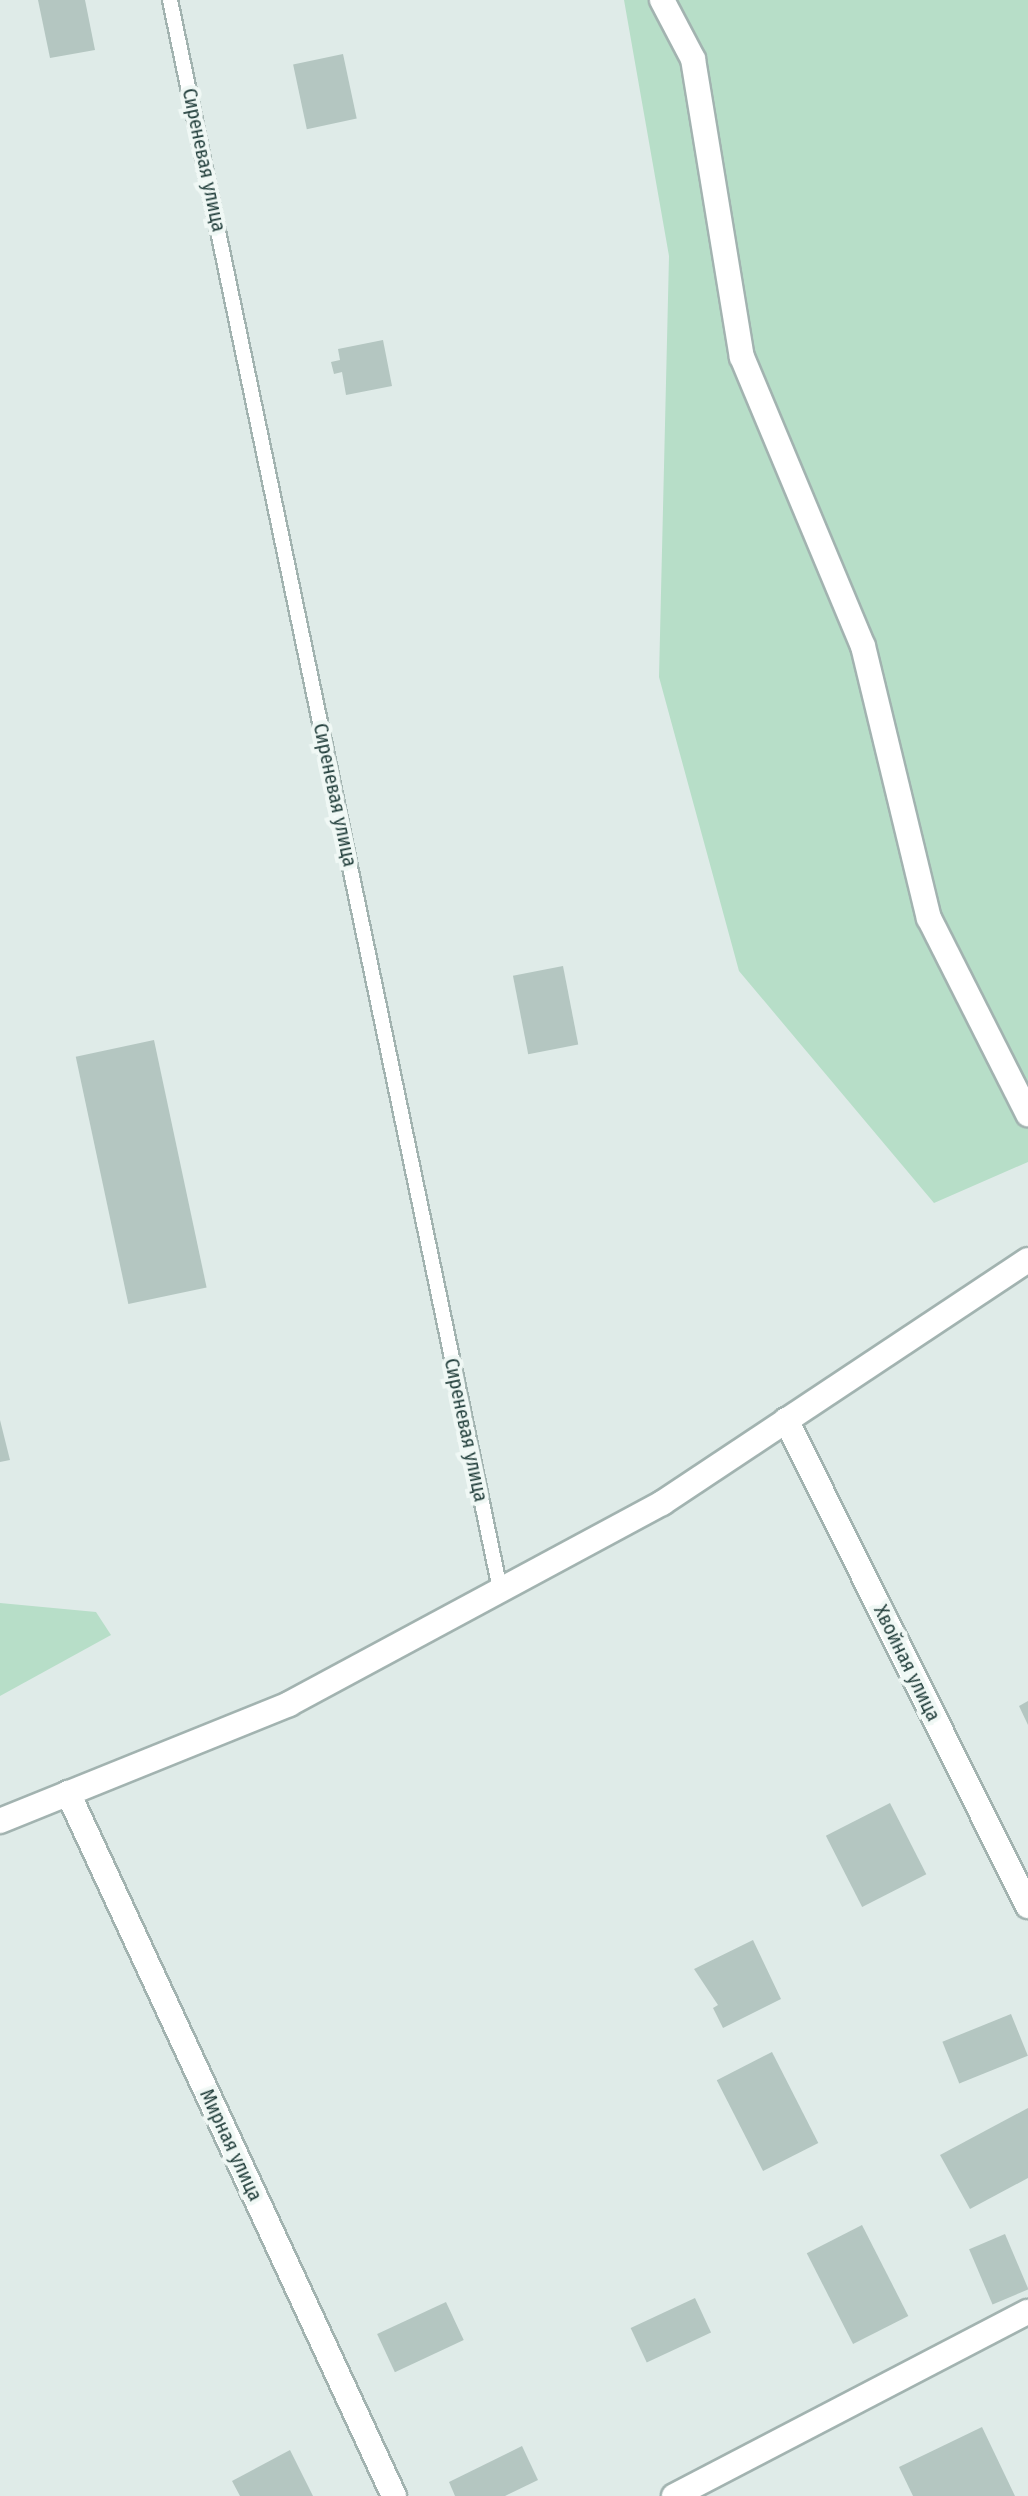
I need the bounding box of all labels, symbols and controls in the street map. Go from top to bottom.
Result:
street label: Сиреневая улица [177,86,231,234]
street label: Сиреневая улица [308,721,362,869]
street label: Сиреневая улица [439,1356,493,1504]
street label: Хвойная улица [869,1601,945,1725]
street label: Мирная улица [195,2085,267,2205]

